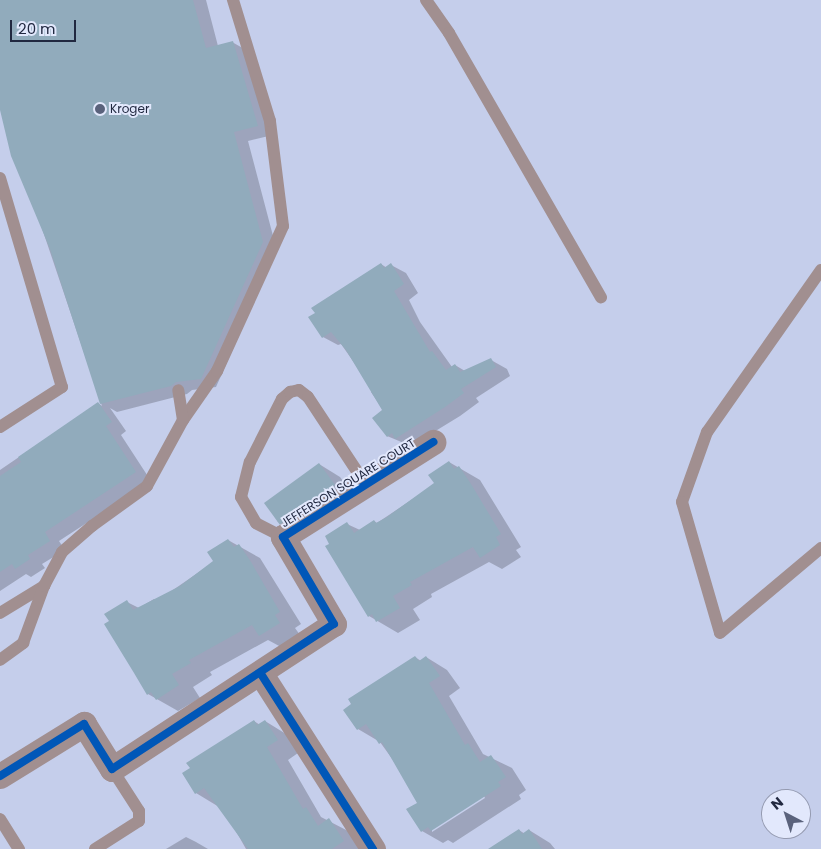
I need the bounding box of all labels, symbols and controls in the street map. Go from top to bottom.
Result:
scale bar [12,10,79,42]
text: 20 m [18,18,56,39]
place label: Kroger [110,102,149,116]
marker: Kroger [94,103,106,115]
street label: JEFFERSON SQUARE COURT [278,436,418,530]
north arrow [761,789,811,839]
text: N [767,792,787,814]

